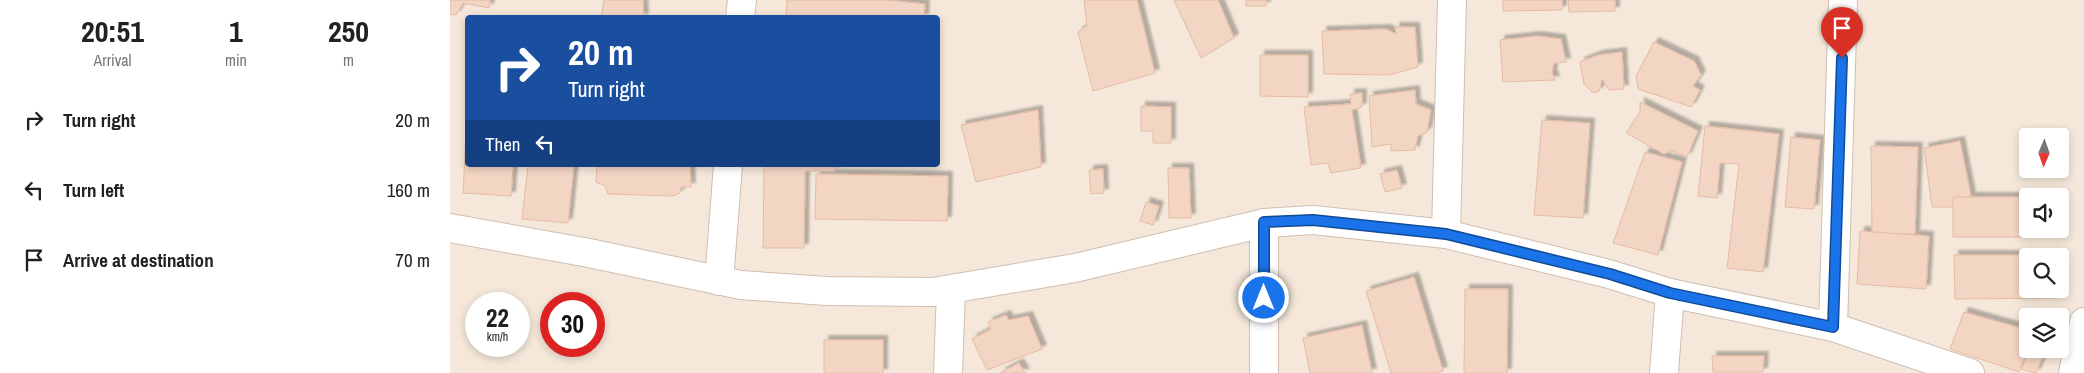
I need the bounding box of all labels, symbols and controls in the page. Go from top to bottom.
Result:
pin [1821,7,1863,58]
text: 20:51 [81,11,144,51]
text: 1 [229,11,243,51]
text: 250 [328,11,369,51]
icon: arrive [1828,14,1856,42]
text: 20 m [568,29,633,76]
icon: right [485,35,550,100]
text: Arrival [94,49,131,71]
text: min [225,49,247,71]
text: m [343,49,354,71]
text: Turn right [568,74,645,104]
icon: right [20,106,48,134]
text: Turn right [63,107,135,133]
text: 20 m [395,107,430,133]
north arrow [2019,128,2069,178]
map controls [2019,128,2069,358]
icon: left [531,130,559,158]
text: Then [485,131,521,157]
icon: left [20,176,48,204]
text: Turn left [63,177,124,203]
text: 160 m [387,177,430,203]
button: sound [2019,188,2069,238]
icon: arrive [20,246,48,274]
text: Arrive at destination [63,247,214,273]
text: 70 m [395,247,430,273]
button: search [2019,248,2069,298]
position arrow [1237,271,1289,323]
speed limit sign: 30 [540,292,605,357]
text: 22 [486,301,509,335]
button: layers [2019,308,2069,358]
text: km/h [487,329,508,345]

